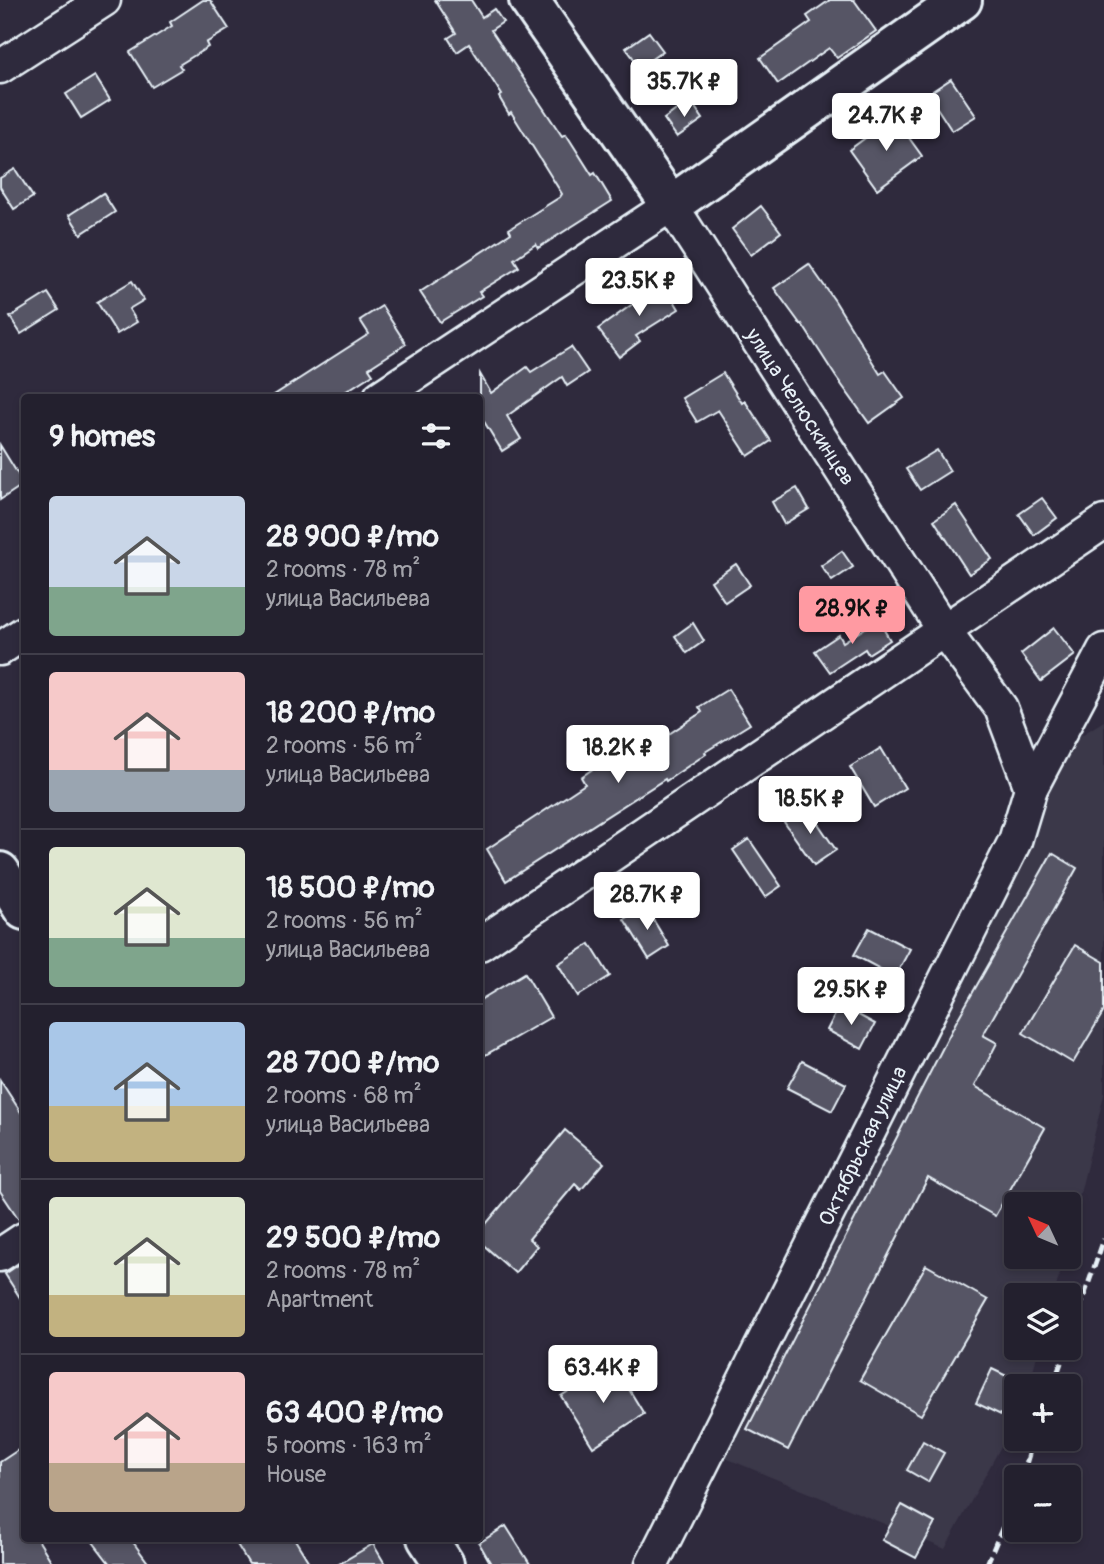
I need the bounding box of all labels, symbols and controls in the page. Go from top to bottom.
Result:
pin: 35.7K ₽ [619,60,749,119]
text: 35.7K ₽ [646,67,722,96]
pin: 24.7K ₽ [821,94,951,153]
text: 24.7K ₽ [848,101,924,130]
pin: 23.5K ₽ [574,258,704,318]
text: 23.5K ₽ [601,266,677,295]
street label: улица Челюскинцев [738,322,861,491]
icon: filters [417,417,455,455]
text: 9 homes [49,418,155,455]
text: 28 900 ₽/mo [266,518,439,555]
icon: home [105,524,189,608]
text: 2 rooms · 78 m² [266,555,420,584]
text: улица Васильева [266,584,430,613]
pin: 28.9K ₽ [787,586,917,646]
text: 28.9K ₽ [815,594,889,623]
text: 18 200 ₽/mo [266,694,435,731]
icon: home [105,700,189,784]
pin: 18.2K ₽ [553,726,683,785]
text: 2 rooms · 56 m² [266,731,423,760]
text: 18.2K ₽ [582,733,654,762]
text: улица Васильева [266,760,430,789]
pin: 18.5K ₽ [745,776,875,836]
text: 18.5K ₽ [775,784,845,813]
text: 18 500 ₽/mo [266,869,435,906]
pin: 28.7K ₽ [582,872,712,932]
icon: home [105,875,189,959]
text: 28.7K ₽ [610,880,684,909]
text: 2 rooms · 56 m² [266,906,423,935]
text: улица Васильева [266,935,430,964]
pin: 29.5K ₽ [786,968,916,1027]
text: 29.5K ₽ [814,975,888,1004]
text: 28 700 ₽/mo [266,1044,439,1081]
icon: home [105,1050,189,1134]
street label: Октябрьская улица [813,1062,913,1230]
text: 2 rooms · 68 m² [266,1081,422,1110]
text: улица Васильева [266,1110,430,1139]
north arrow [1004,1192,1082,1269]
map controls [1004,1192,1081,1542]
text: 29 500 ₽/mo [266,1219,440,1256]
icon: home [105,1225,189,1309]
text: 2 rooms · 78 m² [266,1256,420,1285]
button: layers [1004,1283,1081,1360]
text: Apartment [266,1285,373,1314]
pin: 63.4K ₽ [538,1346,668,1405]
text: 63.4K ₽ [564,1353,642,1382]
button: + [1004,1374,1081,1451]
text: 63 400 ₽/mo [266,1394,443,1431]
icon: home [105,1400,189,1484]
text: 5 rooms · 163 m² [266,1431,432,1460]
text: House [266,1460,326,1489]
button: − [1004,1465,1081,1542]

